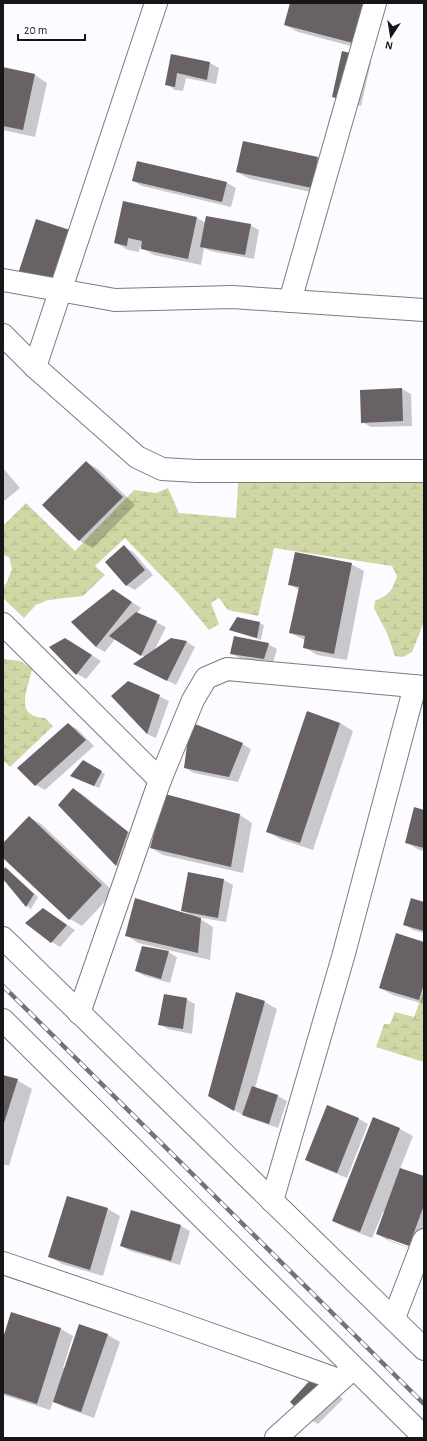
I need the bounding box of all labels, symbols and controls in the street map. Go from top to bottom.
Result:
scale bar [18,16,85,42]
north arrow [371,16,411,56]
text: 20 m [24,24,47,36]
text: N [384,39,394,51]

